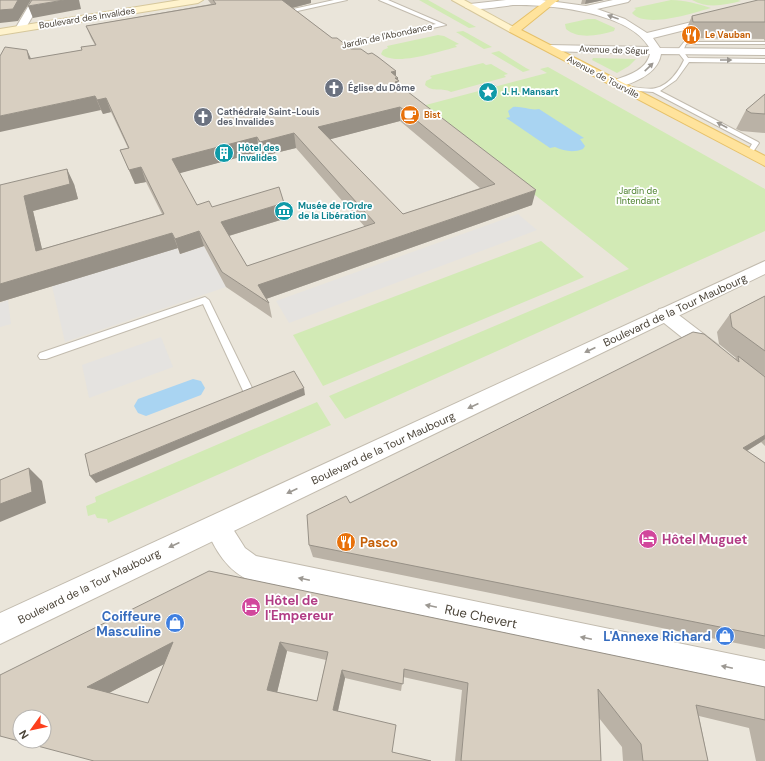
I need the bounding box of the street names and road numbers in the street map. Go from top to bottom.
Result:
street label: Boulevard des Invalides [38,4,136,32]
street label: Jardin de l'Abondance [341,21,433,51]
street label: Avenue de Ségur [579,43,650,57]
street label: Avenue de Tourville [565,53,641,101]
street label: Boulevard de la Tour Maubourg [601,271,749,349]
street label: Boulevard de la Tour Maubourg [309,409,457,487]
street label: Boulevard de la Tour Maubourg [15,545,163,627]
street label: Rue Chevert [443,601,519,632]

